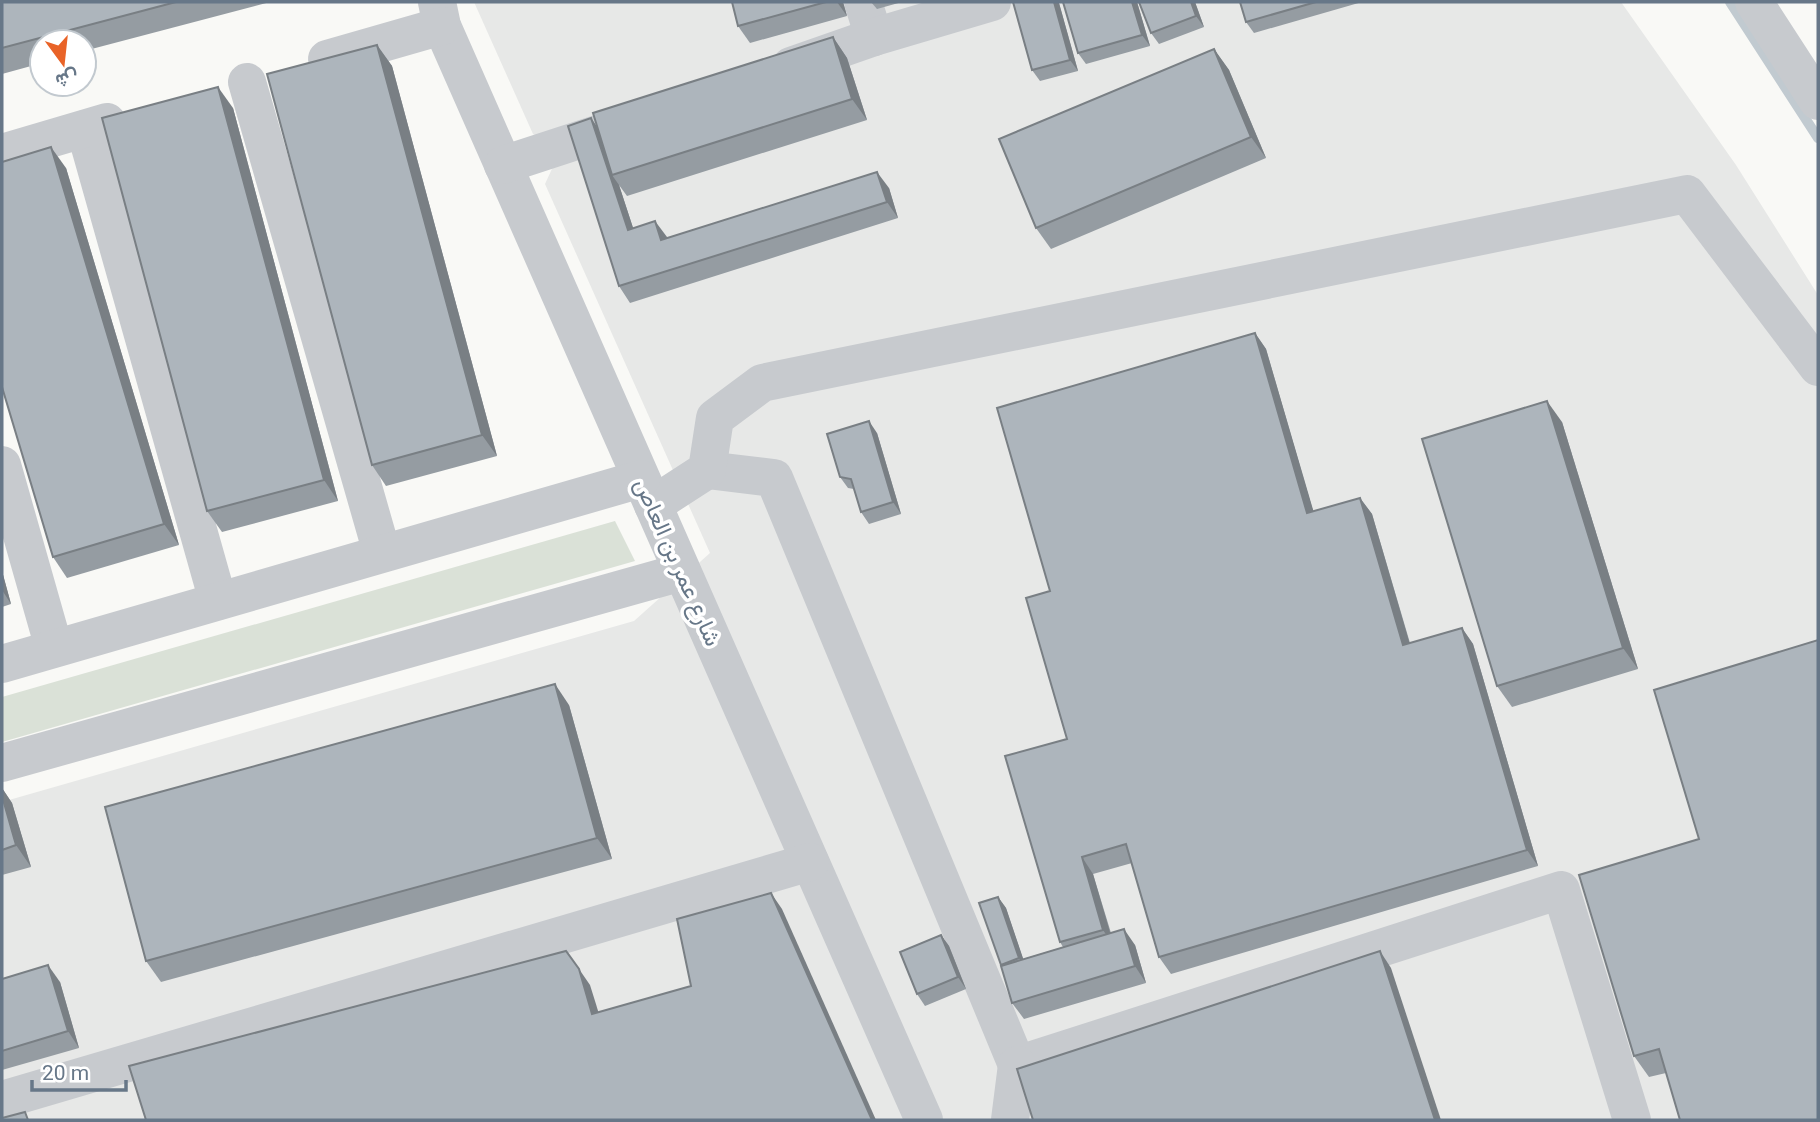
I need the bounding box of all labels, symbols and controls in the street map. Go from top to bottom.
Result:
north arrow [28,28,98,98]
text: ش [53,65,81,93]
street label: شارع عمر بن العاص [627,474,727,651]
scale bar [32,1048,126,1092]
text: 20 m [42,1061,89,1085]

